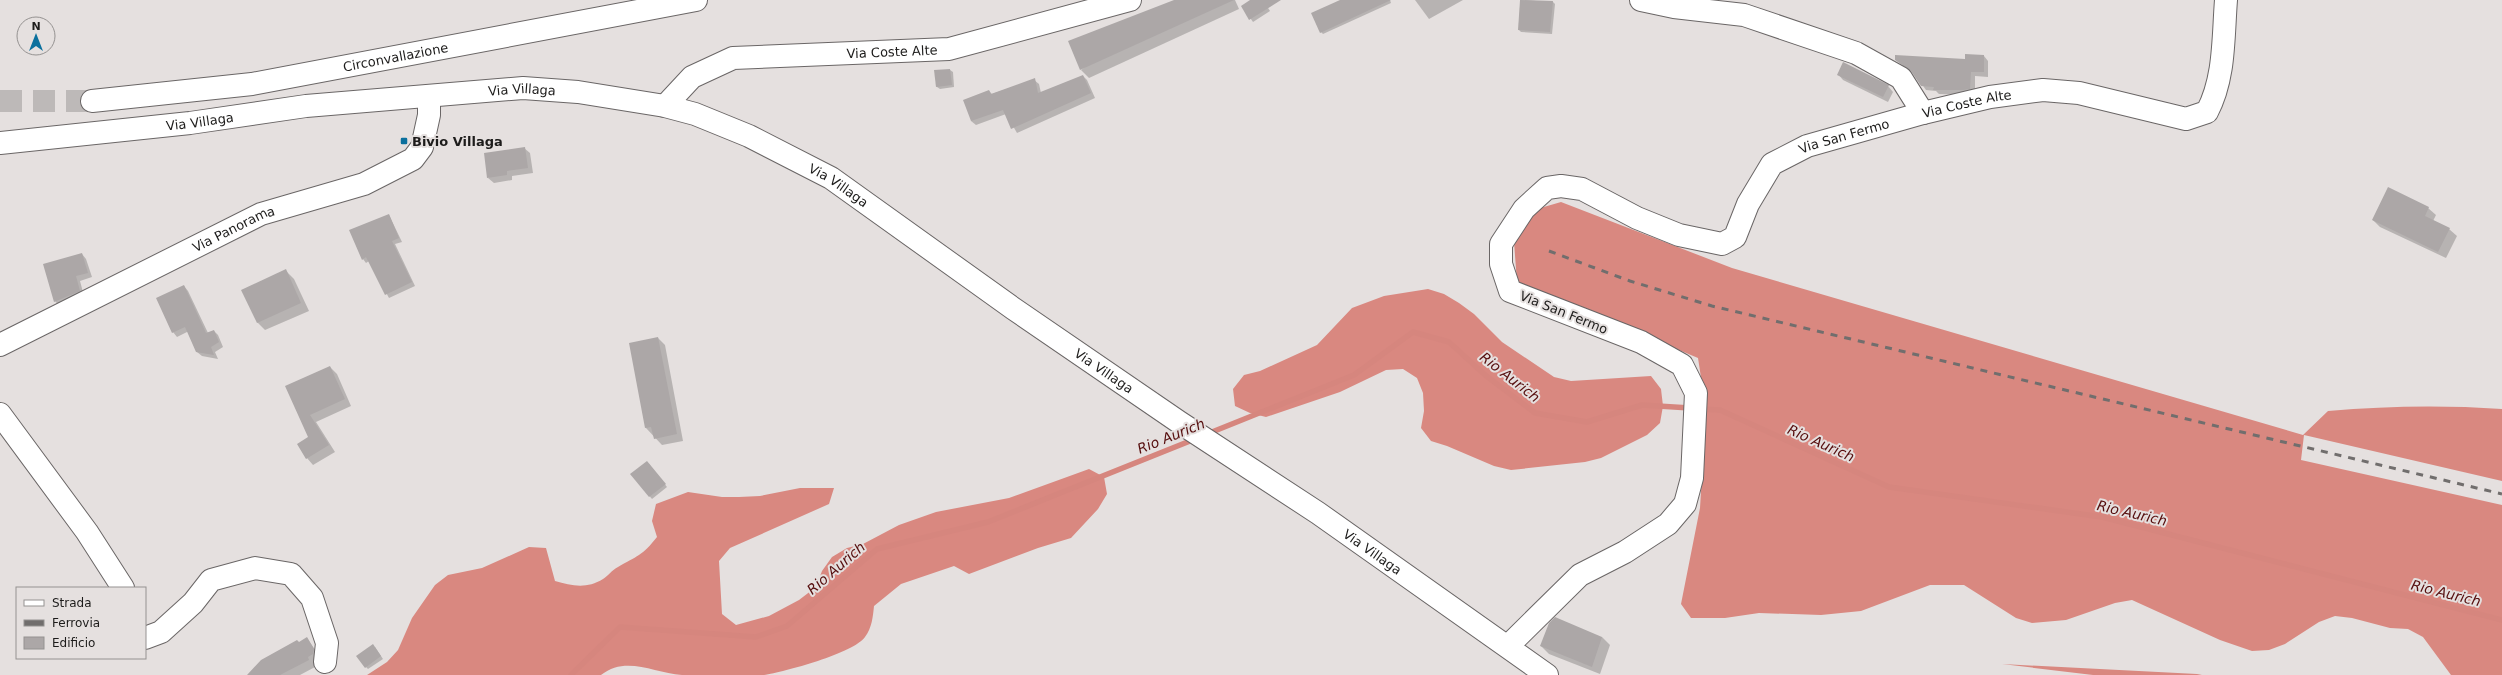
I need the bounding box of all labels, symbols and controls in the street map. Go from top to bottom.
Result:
north arrow [16,16,56,56]
text: N [31,20,41,33]
street label: Circonvallazione [342,40,449,75]
street label: Via Coste Alte [846,42,938,61]
street label: Via Villaga [487,81,556,99]
street label: Via Coste Alte [1921,87,2012,121]
street label: Via Villaga [165,110,235,133]
street label: Via San Fermo [1796,116,1891,157]
place label: Bivio Villaga [412,134,503,149]
marker: Bivio Villaga [399,136,409,146]
street label: Via Villaga [806,161,871,210]
street label: Via Panorama [190,203,277,255]
street label: Via San Fermo [1518,288,1610,337]
street label: Via Villaga [1071,346,1136,396]
water label: Rio Aurich [1477,349,1543,405]
water label: Rio Aurich [1135,415,1207,457]
water label: Rio Aurich [1785,421,1857,465]
water label: Rio Aurich [2095,497,2169,529]
street label: Via Villaga [1340,526,1405,578]
water label: Rio Aurich [804,539,868,597]
water label: Rio Aurich [2409,577,2483,609]
legend [16,587,146,659]
text: Strada [52,596,92,610]
text: Ferrovia [52,616,100,630]
text: Edificio [52,636,95,650]

